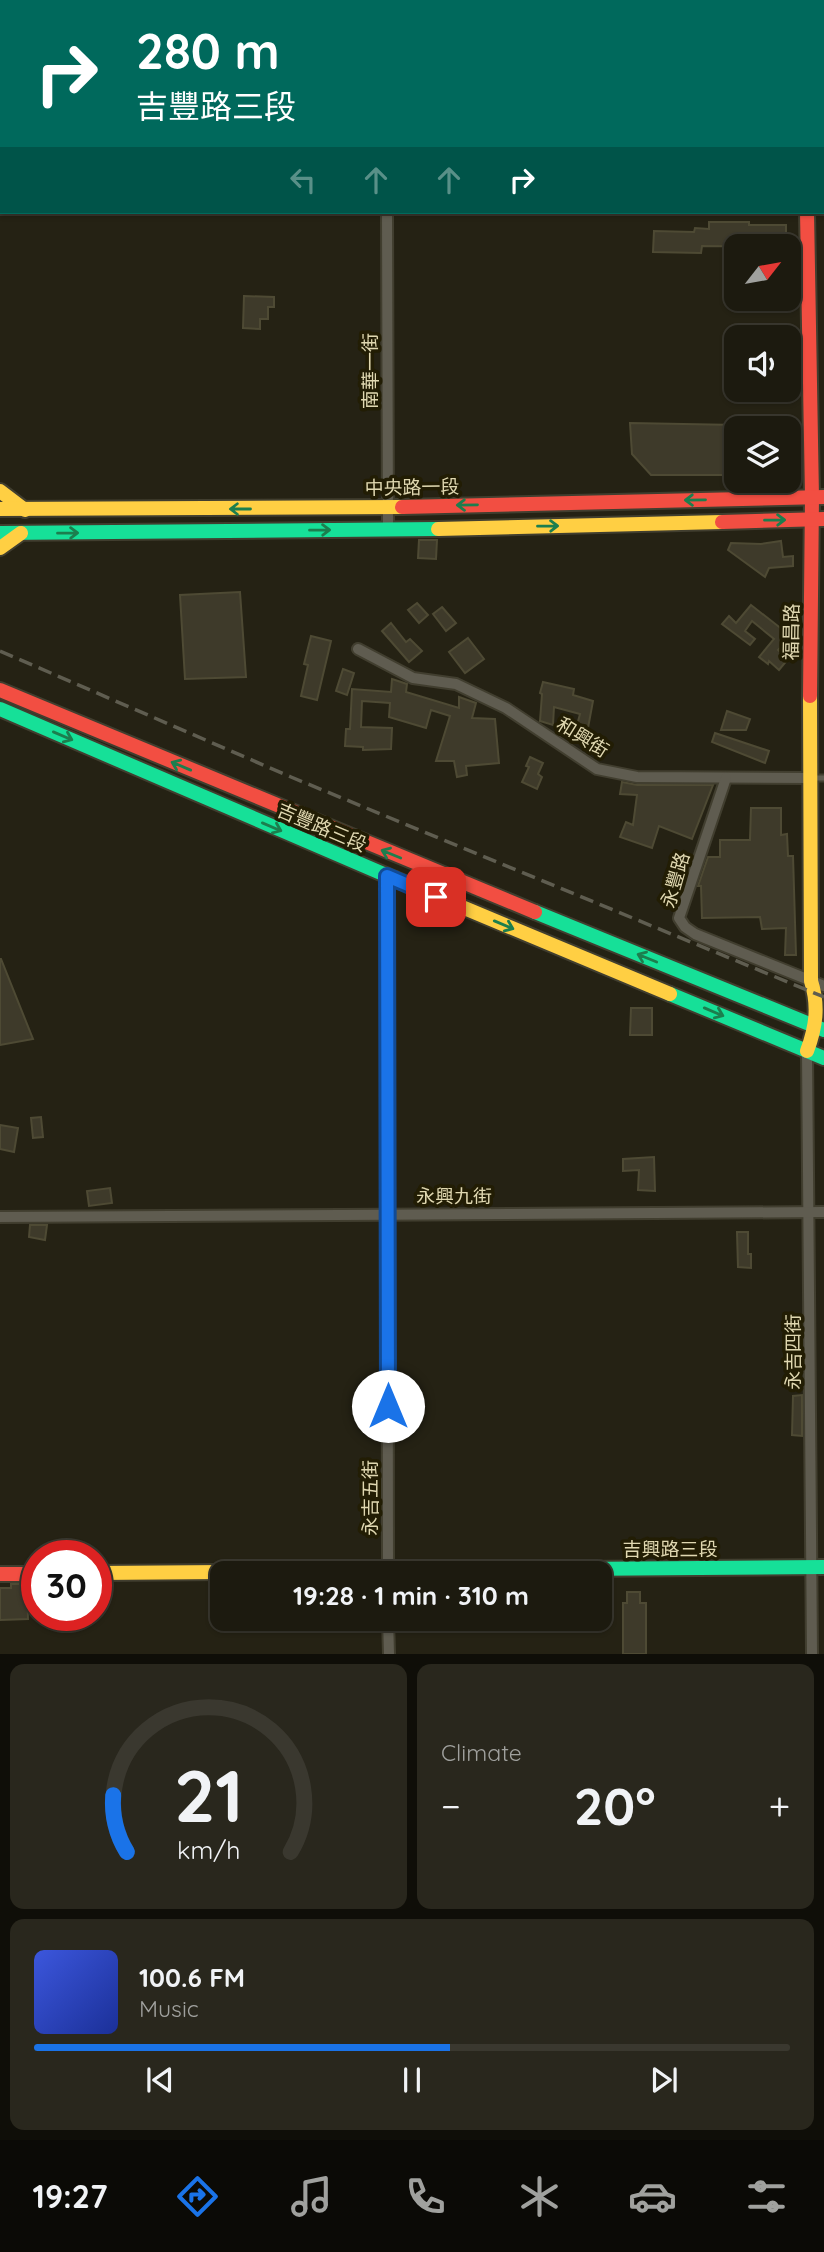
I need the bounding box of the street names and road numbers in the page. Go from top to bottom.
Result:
street label: 南華一街 [358,333,382,409]
street label: 中央路一段 [364,474,460,500]
street label: 福昌路 [779,603,803,661]
street label: 和興街 [552,712,614,762]
street label: 吉豐路三段 [274,797,370,857]
street label: 永豐路 [656,849,694,911]
street label: 永興九街 [416,1184,492,1208]
street label: 永吉四街 [781,1314,805,1390]
street label: 永吉五街 [358,1460,382,1536]
street label: 吉興路三段 [622,1537,718,1561]

